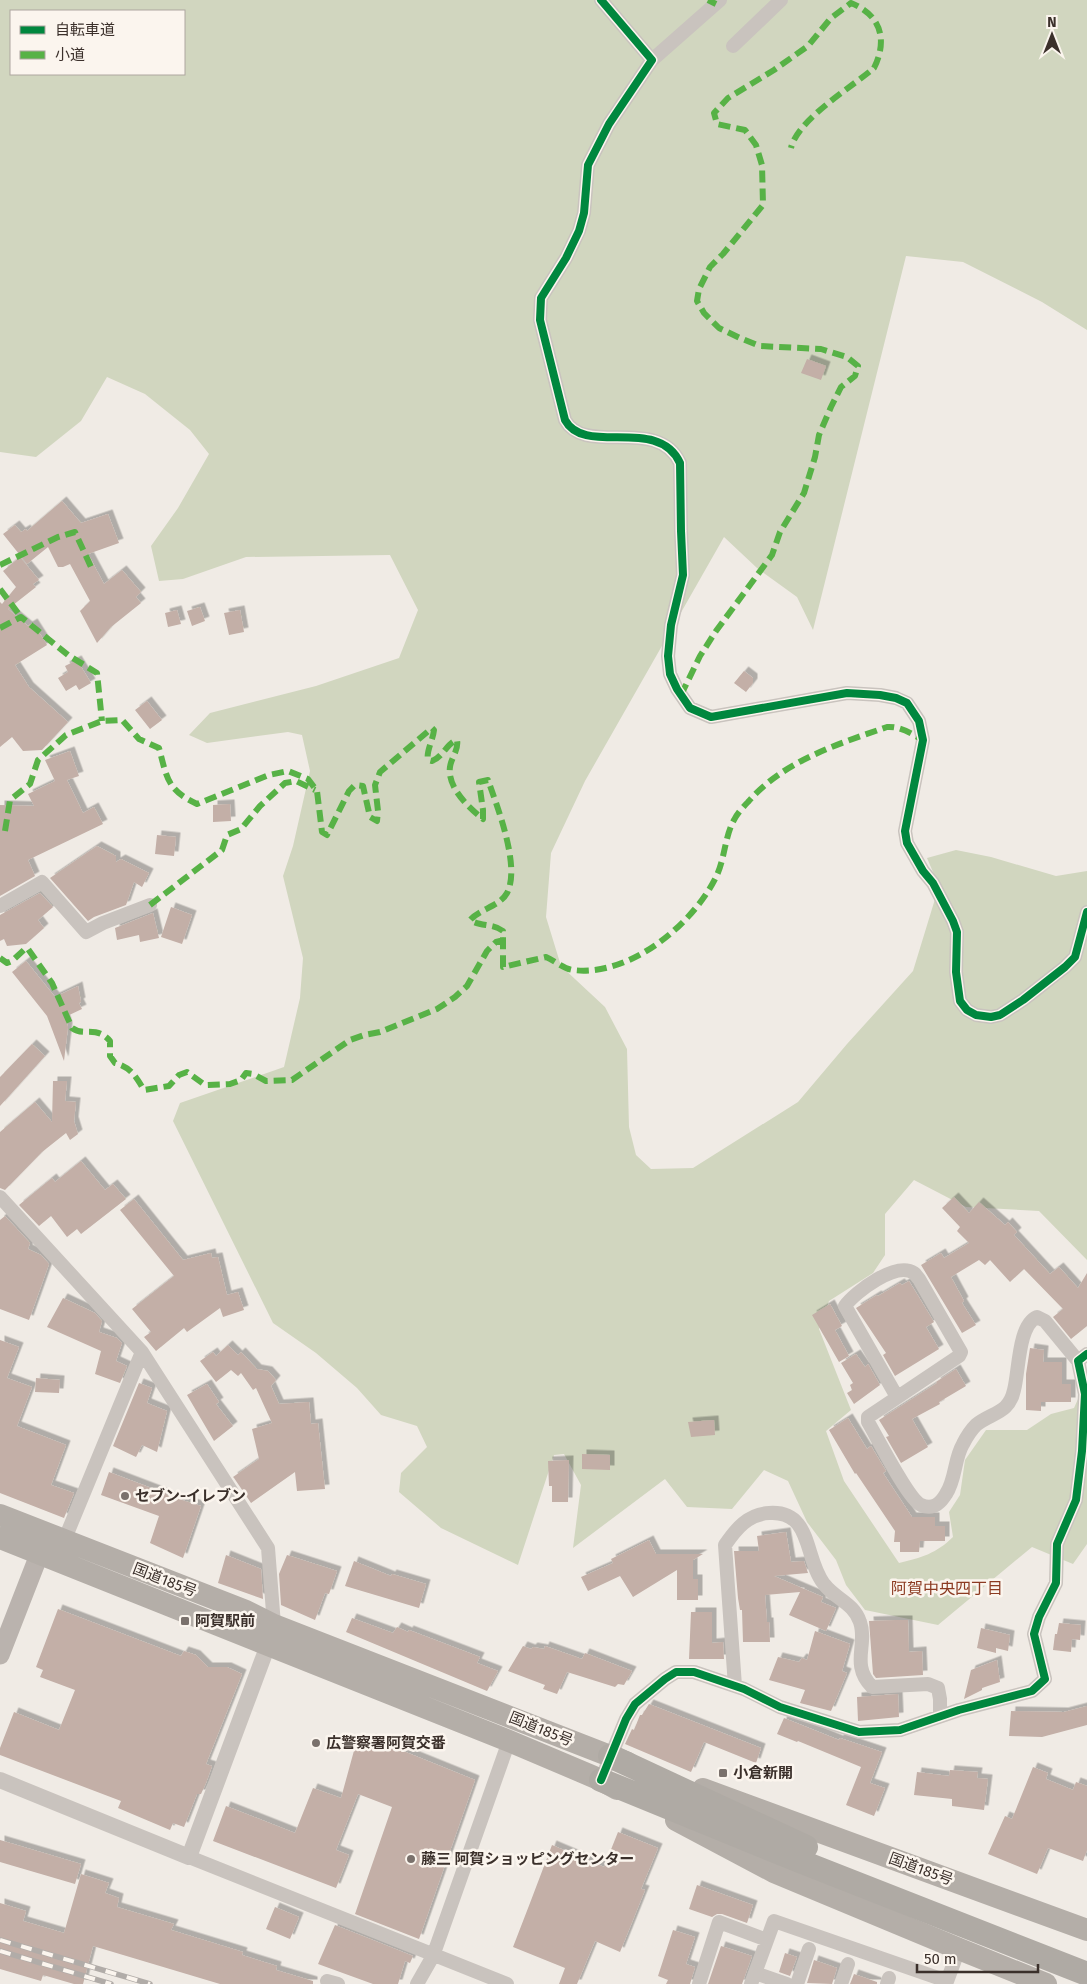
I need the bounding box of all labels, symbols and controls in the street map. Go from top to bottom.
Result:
legend [10,10,185,75]
north arrow [1027,10,1077,60]
text: N [1047,14,1057,31]
text: 自転車道 [55,21,115,39]
text: 小道 [55,46,85,64]
place label: セブン-イレブン [135,1487,246,1505]
marker: セブン-イレブン [119,1490,131,1502]
street label: 国道185号 [130,1560,200,1600]
district label: 阿賀中央四丁目 [891,1579,1003,1598]
place label: 阿賀駅前 [195,1612,255,1630]
marker: 阿賀駅前 [179,1615,191,1627]
street label: 国道185号 [506,1708,576,1750]
place label: 広警察署阿賀交番 [326,1734,446,1752]
marker: 広警察署阿賀交番 [310,1737,322,1749]
place label: 小倉新開 [733,1764,793,1782]
marker: 小倉新開 [717,1767,729,1779]
street label: 国道185号 [886,1849,956,1889]
place label: 藤三 阿賀ショッピングセンター [421,1850,635,1868]
marker: 藤三 阿賀ショッピングセンター [405,1853,417,1865]
scale bar [917,1942,1038,1974]
text: 50 m [924,1950,957,1968]

